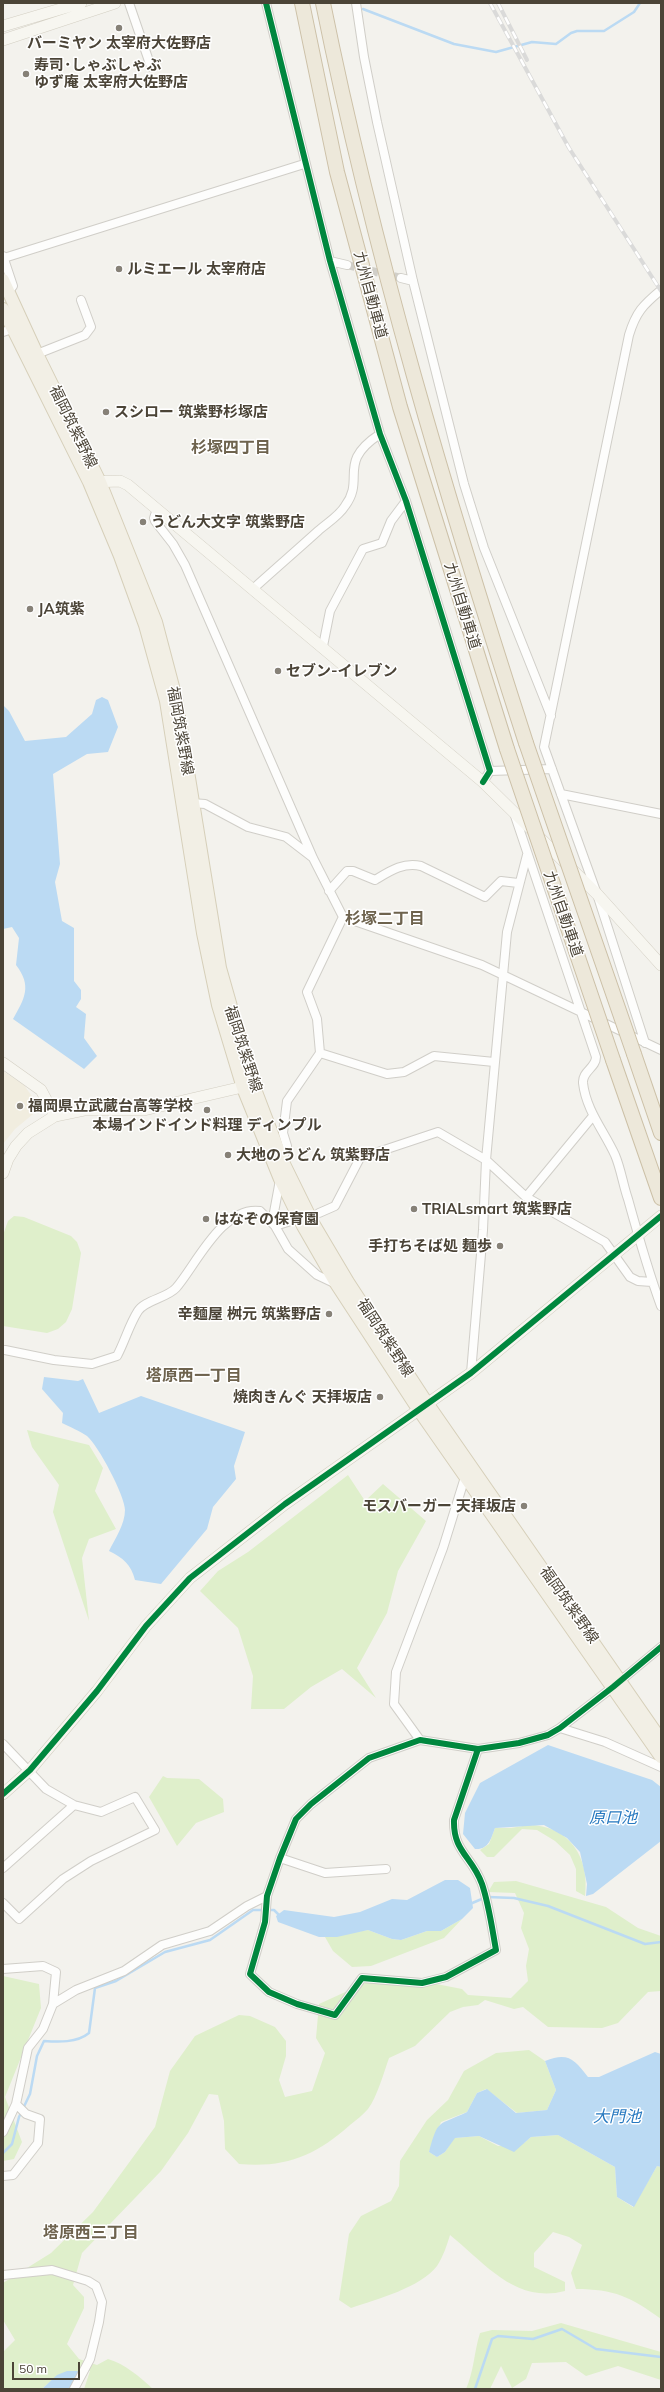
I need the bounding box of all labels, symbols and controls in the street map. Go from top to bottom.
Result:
marker: バーミヤン 太宰府大佐野店 [114,23,124,33]
place label: バーミヤン 太宰府大佐野店 [27,34,211,52]
place label: 寿司･しゃぶしゃぶ ゆず庵 太宰府大佐野店 [34,56,188,91]
marker: 寿司･しゃぶしゃぶ ゆず庵 太宰府大佐野店 [21,69,31,79]
street label: 九州自動車道 [350,249,390,341]
place label: ルミエール 太宰府店 [127,260,266,278]
marker: ルミエール 太宰府店 [114,264,124,274]
street label: 福岡筑紫野線 [45,383,101,471]
place label: スシロー 筑紫野杉塚店 [114,403,268,421]
marker: スシロー 筑紫野杉塚店 [101,407,111,417]
district label: 杉塚四丁目 [191,438,271,458]
place label: うどん大文字 筑紫野店 [151,513,305,531]
marker: うどん大文字 筑紫野店 [138,517,148,527]
street label: 九州自動車道 [440,560,484,652]
place label: JA筑紫 [38,600,85,618]
marker: JA筑紫 [25,604,35,614]
place label: セブン-イレブン [286,662,398,680]
marker: セブン-イレブン [273,666,283,676]
street label: 福岡筑紫野線 [163,685,197,777]
street label: 九州自動車道 [540,869,586,959]
district label: 杉塚二丁目 [345,909,425,929]
street label: 福岡筑紫野線 [221,1003,265,1095]
place label: 福岡県立武蔵台高等学校 [28,1097,193,1115]
marker: 福岡県立武蔵台高等学校 [15,1101,25,1111]
marker: 本場インドインド料理 ディンプル [202,1105,212,1115]
place label: 本場インドインド料理 ディンプル [92,1116,322,1134]
place label: 大地のうどん 筑紫野店 [236,1146,390,1164]
marker: 大地のうどん 筑紫野店 [223,1150,233,1160]
place label: TRIALsmart 筑紫野店 [422,1200,572,1218]
marker: TRIALsmart 筑紫野店 [409,1204,419,1214]
place label: はなぞの保育園 [214,1210,319,1228]
marker: はなぞの保育園 [201,1214,211,1224]
place label: 手打ちそば処 麺歩 [368,1237,492,1255]
marker: 手打ちそば処 麺歩 [495,1241,505,1251]
street label: 福岡筑紫野線 [353,1295,417,1381]
place label: 辛麺屋 桝元 筑紫野店 [178,1305,321,1323]
marker: 辛麺屋 桝元 筑紫野店 [324,1309,334,1319]
district label: 塔原西一丁目 [146,1366,242,1386]
place label: 焼肉きんぐ 天拝坂店 [233,1388,372,1406]
marker: 焼肉きんぐ 天拝坂店 [375,1392,385,1402]
place label: モスバーガー 天拝坂店 [362,1497,516,1515]
marker: モスバーガー 天拝坂店 [519,1501,529,1511]
street label: 福岡筑紫野線 [536,1563,602,1647]
water label: 原口池 [589,1808,637,1828]
water label: 大門池 [593,2107,641,2127]
district label: 塔原西三丁目 [43,2223,139,2243]
scale bar [14,2354,82,2380]
text: 50 m [19,2361,47,2376]

